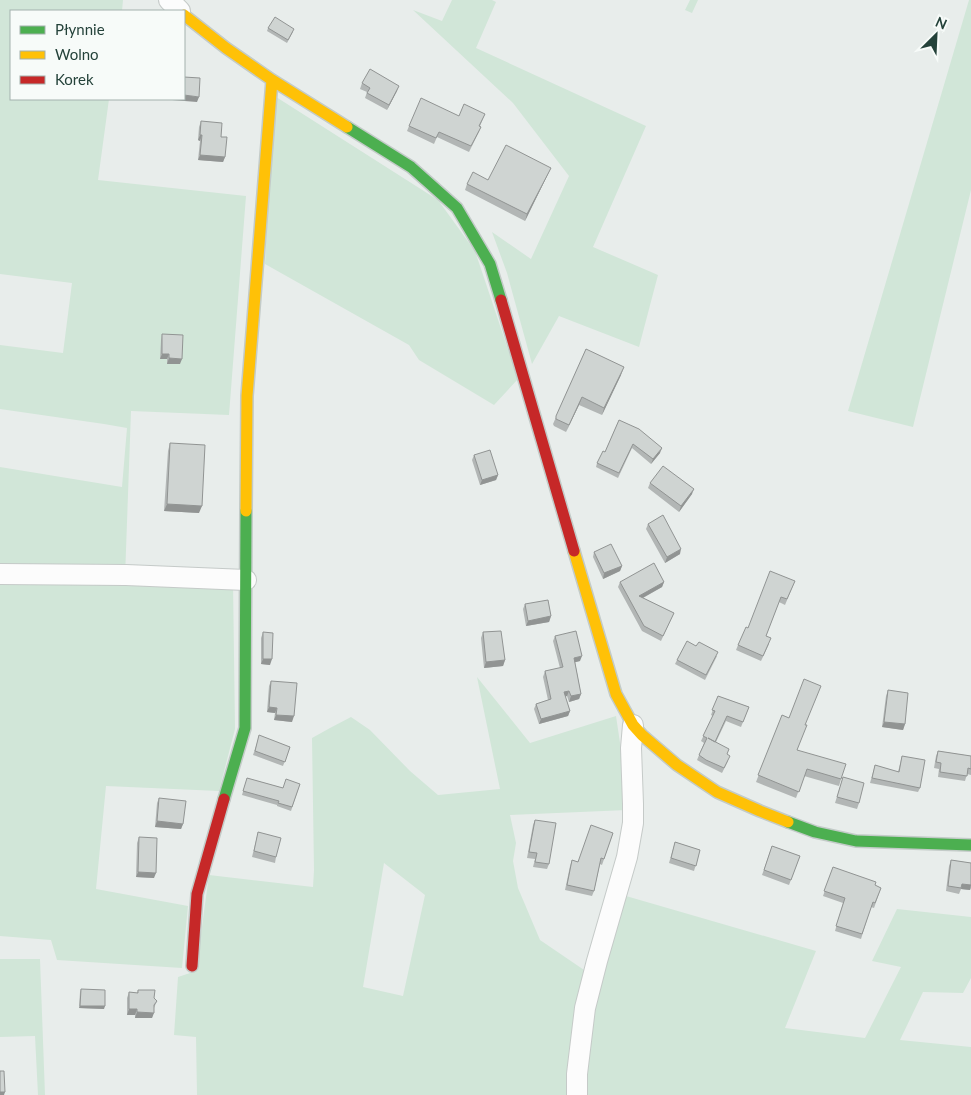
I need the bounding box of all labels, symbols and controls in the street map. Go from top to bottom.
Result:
legend [10,10,185,100]
north arrow [911,10,961,60]
text: N [933,13,950,33]
text: Płynnie [55,20,105,38]
text: Wolno [55,45,99,63]
text: Korek [55,70,94,88]

